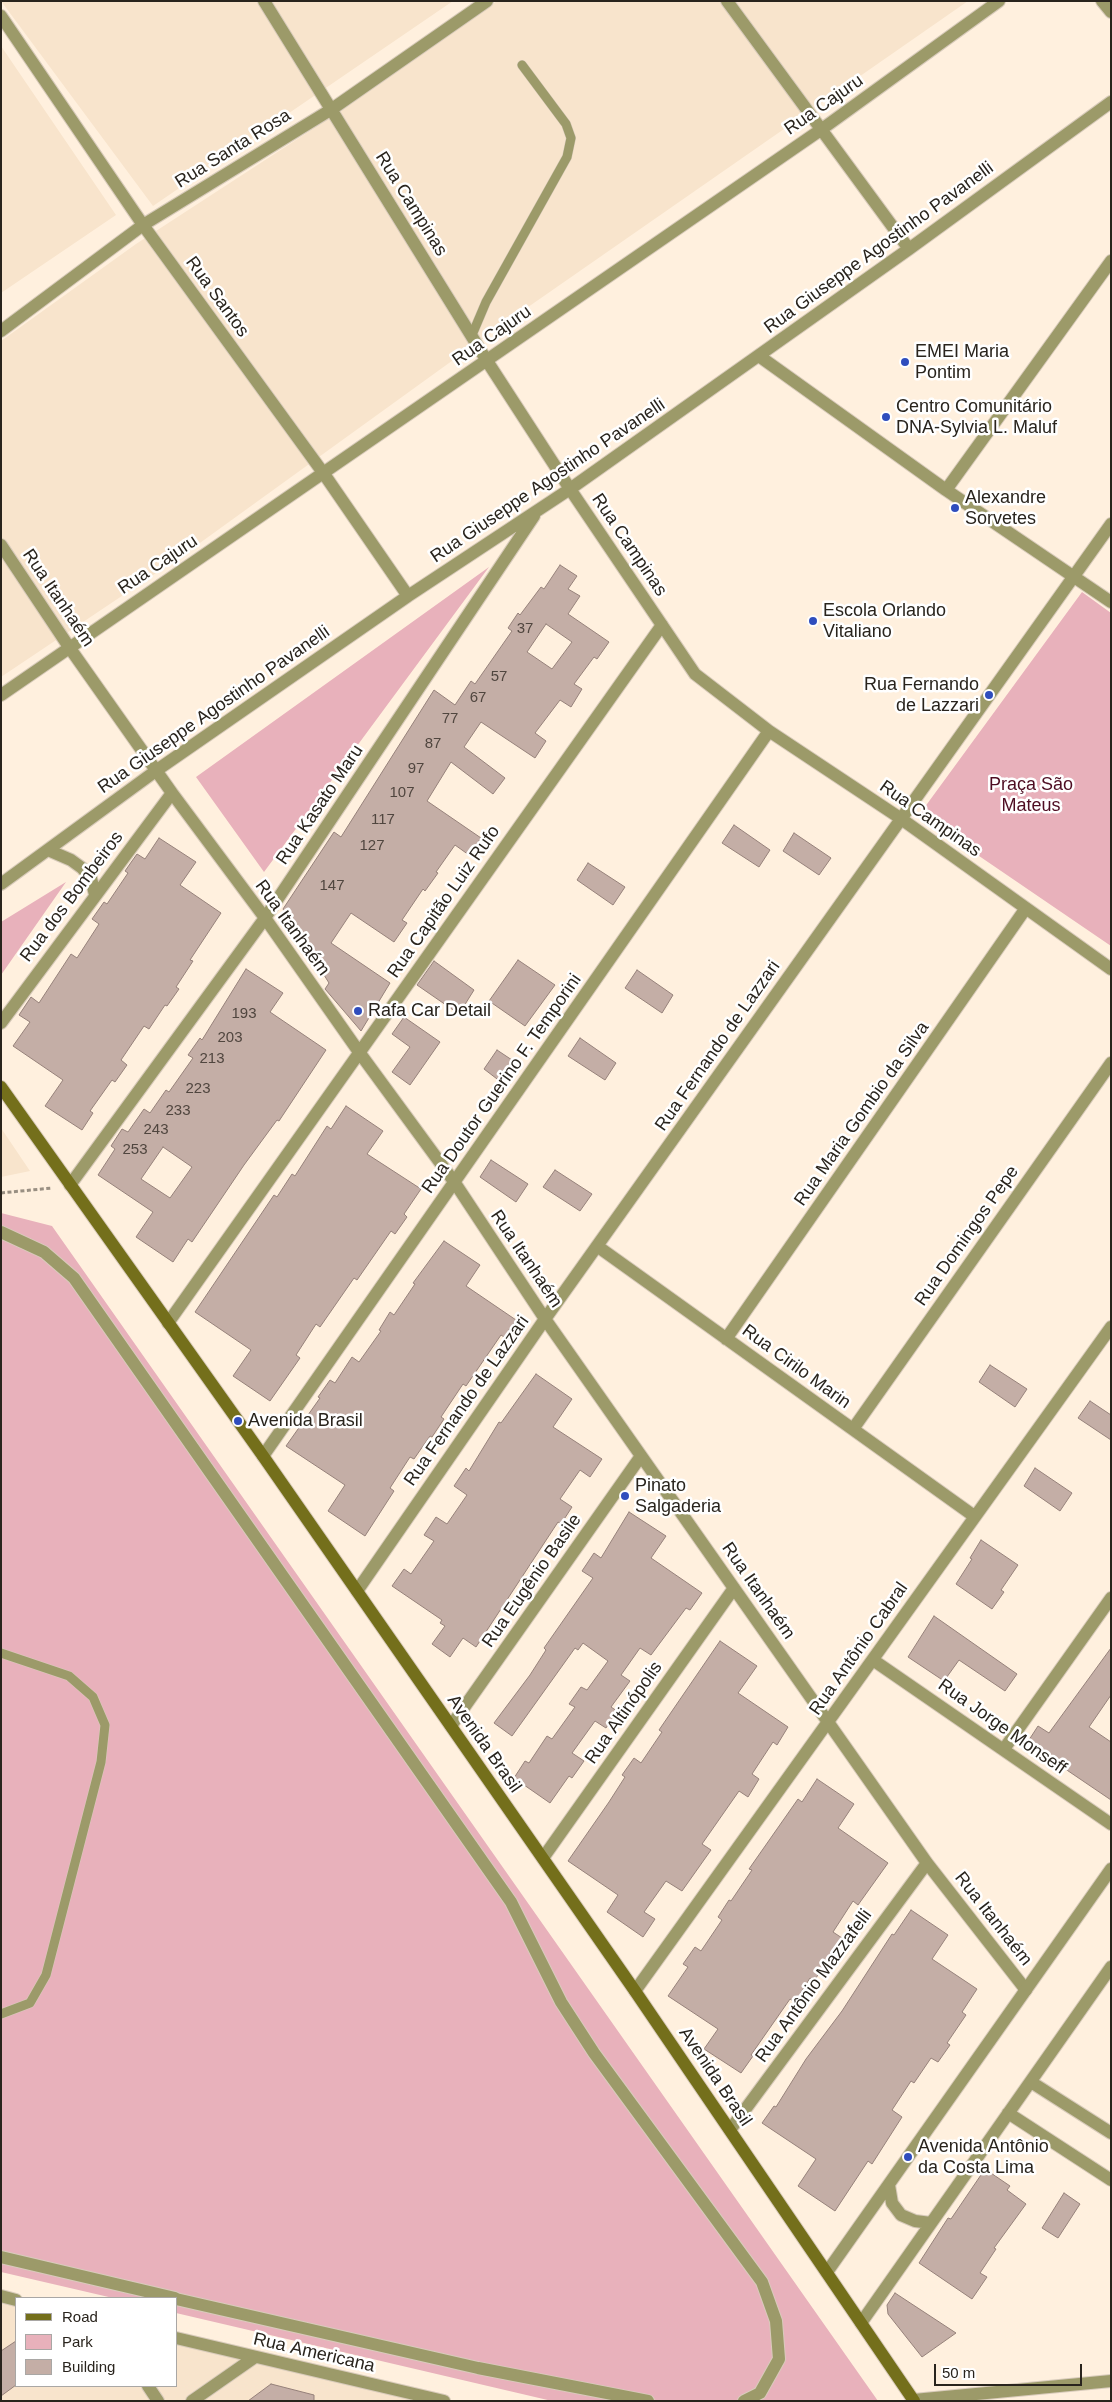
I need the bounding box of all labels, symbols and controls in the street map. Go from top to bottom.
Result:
street label: Rua Cajuru [781,70,867,140]
street label: Rua Santa Rosa [171,105,295,193]
street label: Rua Campinas [370,148,452,260]
street label: Rua Giuseppe Agostinho Pavanelli [760,158,998,338]
street label: Rua Santos [181,253,253,341]
street label: Rua Cajuru [449,301,535,371]
place label: EMEI Maria Pontim [915,341,1009,384]
marker: EMEI Maria Pontim [899,356,911,368]
street label: Rua Giuseppe Agostinho Pavanelli [427,394,669,568]
place label: Centro Comunitário DNA-Sylvia L. Maluf [896,396,1057,438]
marker: Centro Comunitário DNA-Sylvia L. Maluf [880,411,892,423]
place label: Alexandre Sorvetes [965,487,1046,530]
street label: Rua Campinas [587,490,671,600]
marker: Alexandre Sorvetes [949,502,961,514]
street label: Rua Cajuru [114,531,202,599]
street label: Rua Itanhaém [17,545,99,651]
place label: Escola Orlando Vitaliano [823,600,946,642]
marker: Escola Orlando Vitaliano [807,615,819,627]
house number: 37 [517,620,533,638]
street label: Rua Giuseppe Agostinho Pavanelli [94,621,334,799]
house number: 57 [491,668,507,686]
place label: Rua Fernando de Lazzari [864,674,979,716]
house number: 67 [470,689,486,707]
marker: Rua Fernando de Lazzari [983,689,995,701]
house number: 77 [442,710,458,728]
house number: 87 [425,735,441,753]
street label: Rua Kasato Maru [272,741,368,869]
house number: 97 [408,760,424,778]
park label: Praça São Mateus [989,774,1073,816]
street label: Rua Campinas [875,776,985,862]
house number: 107 [389,784,415,802]
house number: 117 [371,811,395,829]
street label: Rua Capitão Luiz Rufo [383,822,505,982]
street label: Rua dos Bombeiros [16,827,128,967]
house number: 127 [359,837,385,855]
street label: Rua Itanhaém [250,876,334,980]
house number: 147 [319,877,345,895]
street label: Rua Fernando de Lazzari [651,957,785,1135]
street label: Rua Doutor Guerino F. Temporini [418,970,586,1198]
place label: Rafa Car Detail [368,1000,491,1022]
house number: 193 [231,1005,257,1023]
marker: Rafa Car Detail [352,1005,364,1017]
street label: Rua Maria Gombio da Silva [790,1018,934,1210]
house number: 203 [217,1029,243,1047]
house number: 213 [199,1050,225,1068]
house number: 223 [185,1080,211,1098]
house number: 233 [165,1102,191,1120]
house number: 243 [143,1121,169,1139]
house number: 253 [122,1141,148,1159]
street label: Rua Domingos Pepe [911,1162,1023,1310]
street label: Rua Itanhaém [485,1206,567,1312]
street label: Rua Fernando de Lazzari [400,1312,534,1490]
street label: Rua Cirilo Marin [737,1320,855,1414]
place label: Avenida Brasil [248,1410,363,1432]
marker: Avenida Brasil [232,1415,244,1427]
place label: Pinato Salgaderia [635,1475,721,1518]
marker: Pinato Salgaderia [619,1490,631,1502]
street label: Rua Eugênio Basile [478,1510,586,1652]
street label: Rua Itanhaém [717,1538,799,1644]
street label: Rua Antônio Cabral [805,1578,913,1720]
street label: Rua Altinópolis [581,1658,667,1768]
street label: Rua Jorge Monseff [934,1675,1070,1779]
street label: Avenida Brasil [442,1691,526,1797]
street label: Rua Itanhaém [950,1868,1036,1970]
street label: Rua Antônio Mazzafelli [751,1905,877,2067]
street label: Avenida Brasil [674,2023,756,2131]
place label: Avenida Antônio da Costa Lima [918,2136,1049,2178]
marker: Avenida Antônio da Costa Lima [902,2151,914,2163]
legend [15,2297,178,2387]
text: Road [62,2308,98,2325]
street label: Rua Americana [251,2329,377,2377]
text: Park [62,2333,93,2350]
scale bar [937,2354,1084,2386]
text: Building [62,2358,115,2375]
text: 50 m [942,2364,975,2381]

